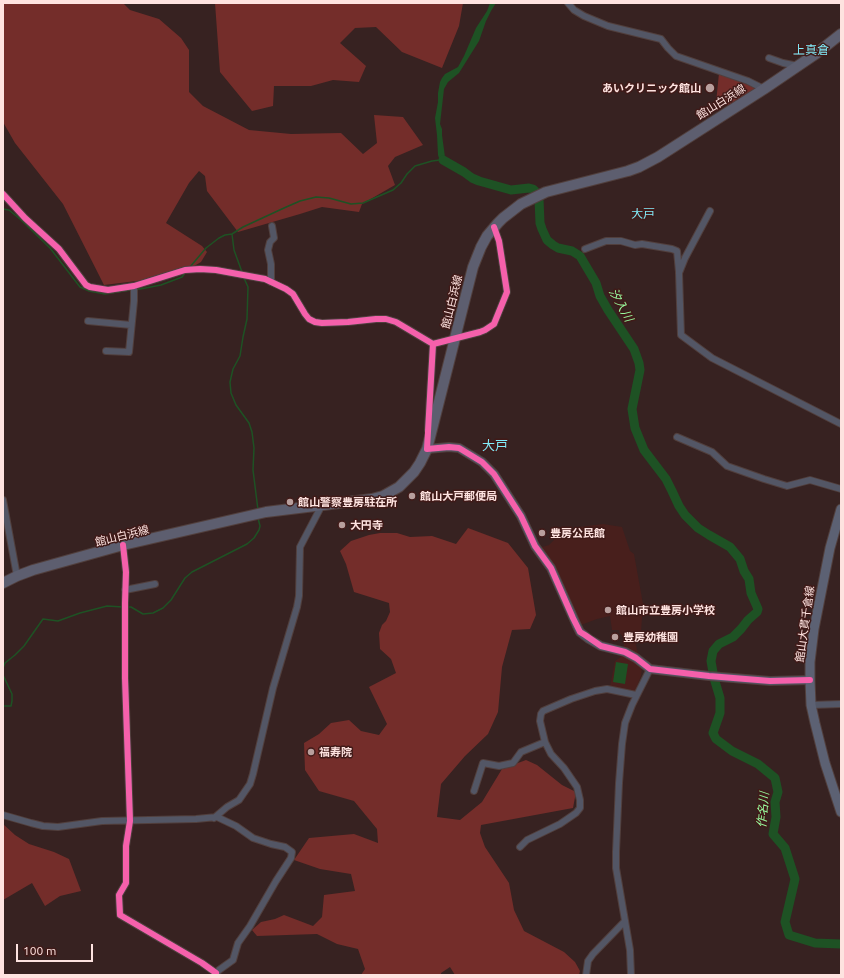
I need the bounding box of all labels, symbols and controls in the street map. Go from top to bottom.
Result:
district label: 上真倉 [793,43,829,57]
place label: あいクリニック館山 [602,81,701,95]
street label: 館山白浜線 [694,82,748,122]
marker: あいクリニック館山 [704,82,716,94]
district label: 大戸 [631,207,655,221]
street label: 館山白浜線 [439,274,465,330]
water label: 汐入川 [606,286,636,324]
district label: 大戸 [482,438,508,454]
place label: 館山大戸郵便局 [420,489,497,503]
marker: 館山大戸郵便局 [407,491,417,501]
place label: 館山警察豊房駐在所 [298,495,397,509]
marker: 館山警察豊房駐在所 [285,497,295,507]
place label: 大円寺 [350,518,383,532]
marker: 大円寺 [337,520,347,530]
street label: 館山白浜線 [94,523,150,549]
place label: 豊房公民館 [550,526,605,540]
marker: 豊房公民館 [537,528,547,538]
street label: 館山大貫千倉線 [793,585,817,663]
place label: 館山市立豊房小学校 [616,603,715,617]
marker: 館山市立豊房小学校 [603,605,613,615]
place label: 豊房幼稚園 [623,630,678,644]
marker: 豊房幼稚園 [610,632,620,642]
place label: 福寿院 [319,745,352,759]
marker: 福寿院 [306,747,316,757]
water label: 作名川 [754,791,772,829]
scale bar [18,936,95,962]
text: 100 m [23,944,56,957]

